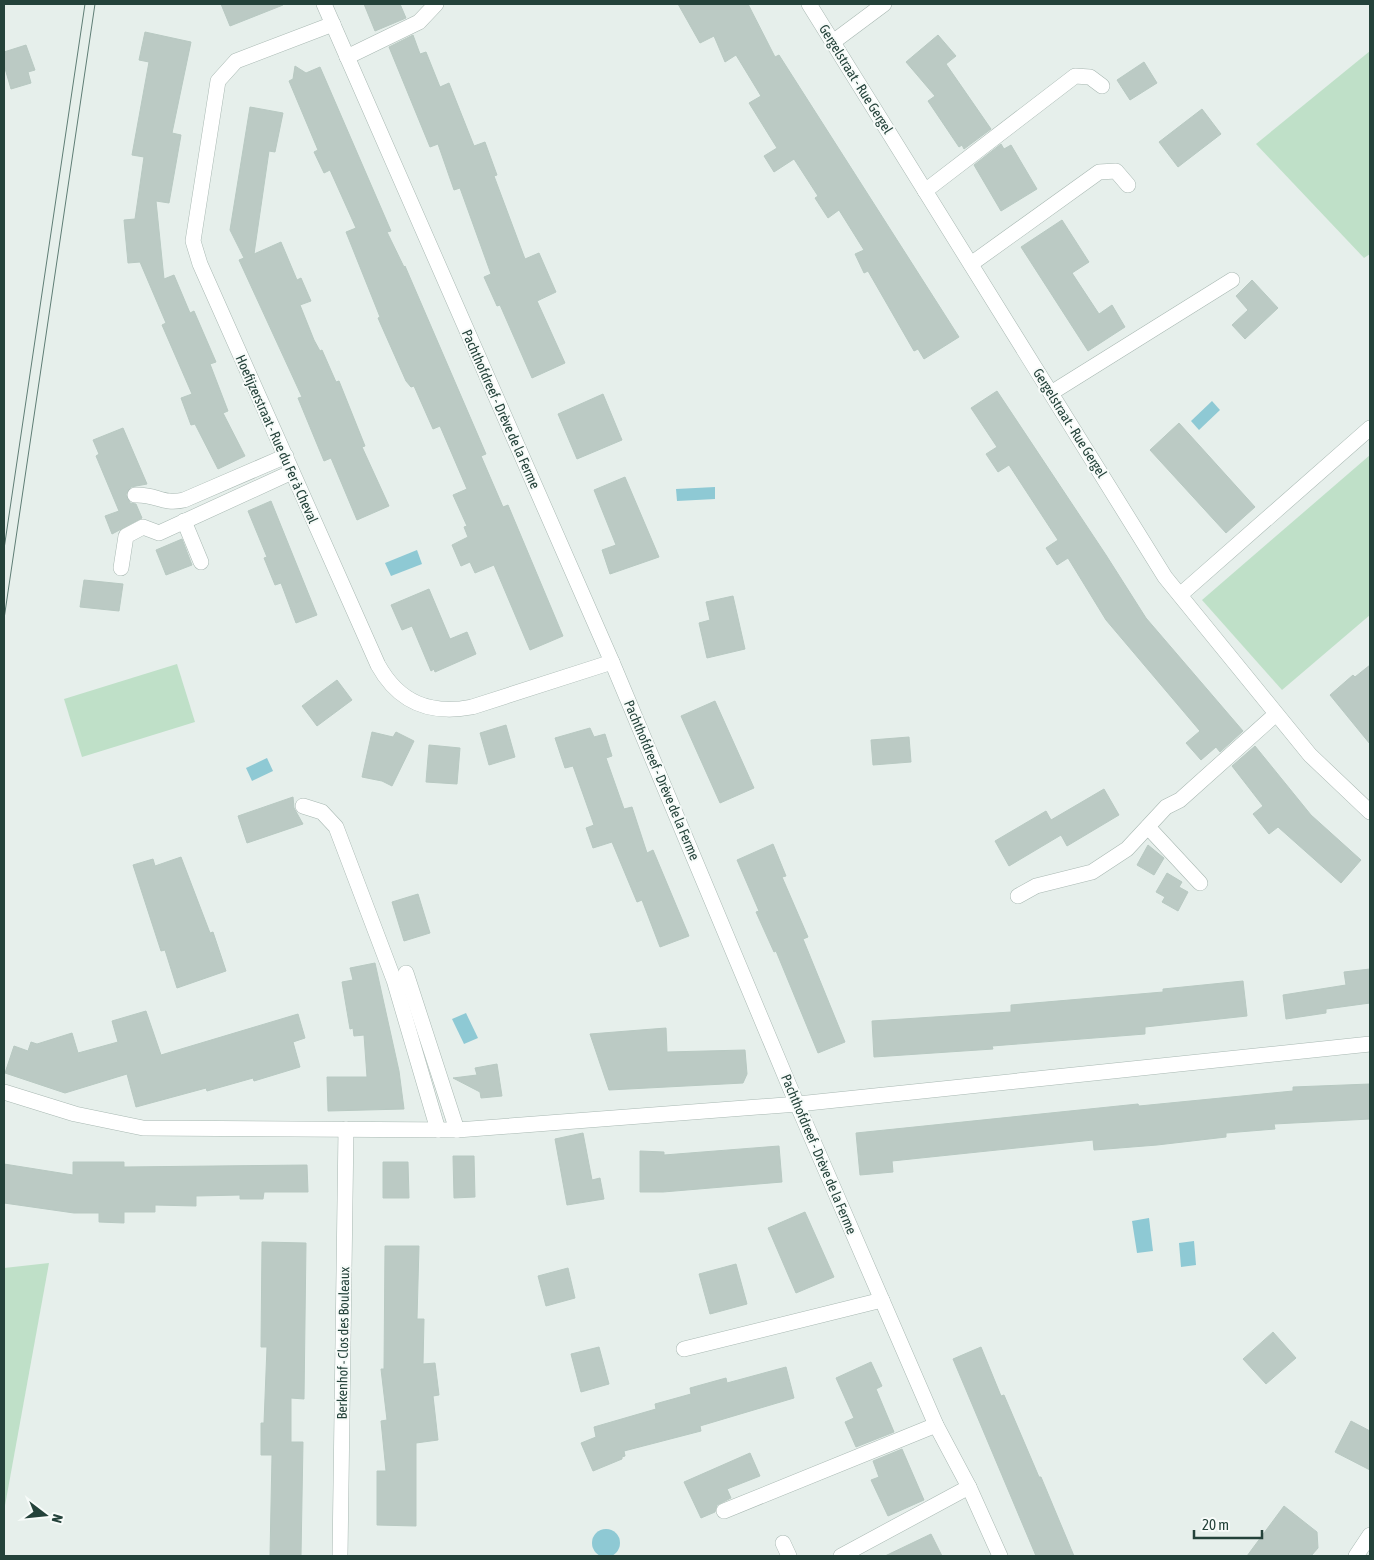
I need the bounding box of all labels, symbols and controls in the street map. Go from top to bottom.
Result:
street label: Gergelstraat - Rue Gergel [816,21,896,137]
street label: Pachthofdreef - Drève de la Ferme [459,327,543,491]
street label: Hoefijzerstraat - Rue du Fer à Cheval [233,352,322,526]
street label: Gergelstraat - Rue Gergel [1030,365,1110,481]
street label: Pachthofdreef - Drève de la Ferme [621,698,703,862]
street label: Pachthofdreef - Drève de la Ferme [778,1072,860,1236]
street label: Berkenhof - Clos des Bouleaux [334,1266,352,1419]
north arrow [20,1490,70,1540]
scale bar [1194,1508,1262,1540]
text: N [49,1512,66,1525]
text: 20 m [1202,1516,1229,1533]

